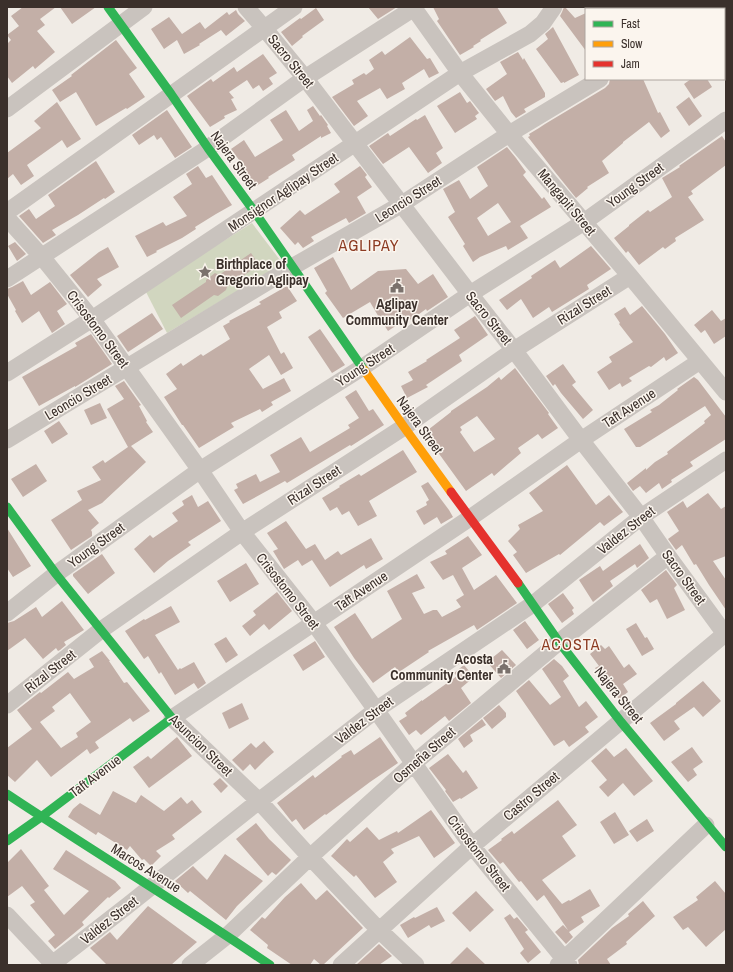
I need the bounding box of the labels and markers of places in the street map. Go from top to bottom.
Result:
place label: Birthplace of Gregorio Aglipay [216,255,309,289]
place icon: Birthplace of Gregorio Aglipay [197,264,213,280]
public building icon: Aglipay Community Center [389,278,405,294]
place label: Aglipay Community Center [346,295,449,329]
place label: Acosta Community Center [390,650,494,684]
public building icon: Acosta Community Center [496,659,512,675]

